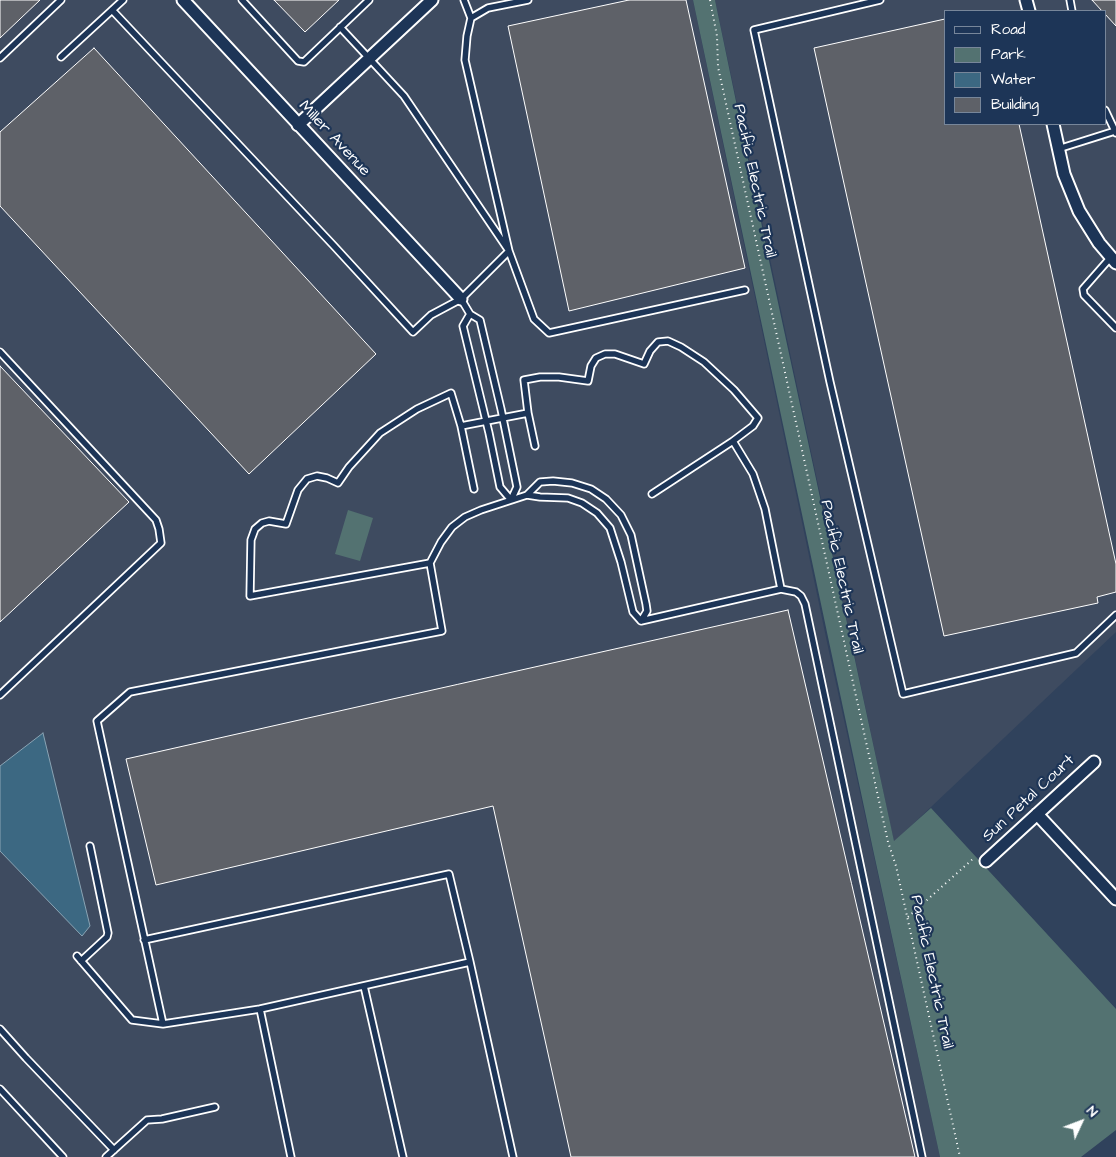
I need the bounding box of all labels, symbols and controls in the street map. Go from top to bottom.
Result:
legend [944,10,1106,125]
text: Road [991,19,1025,40]
text: Park [991,44,1026,65]
text: Water [991,69,1035,90]
text: Building [991,94,1039,115]
street label: Miller Avenue [294,97,374,181]
street label: Pacific Electric Trail [728,103,780,259]
street label: Pacific Electric Trail [815,499,867,655]
street label: Sun Petal Court [979,751,1079,847]
street label: Pacific Electric Trail [905,894,957,1050]
north arrow [1056,1097,1106,1147]
text: N [1082,1102,1102,1122]

